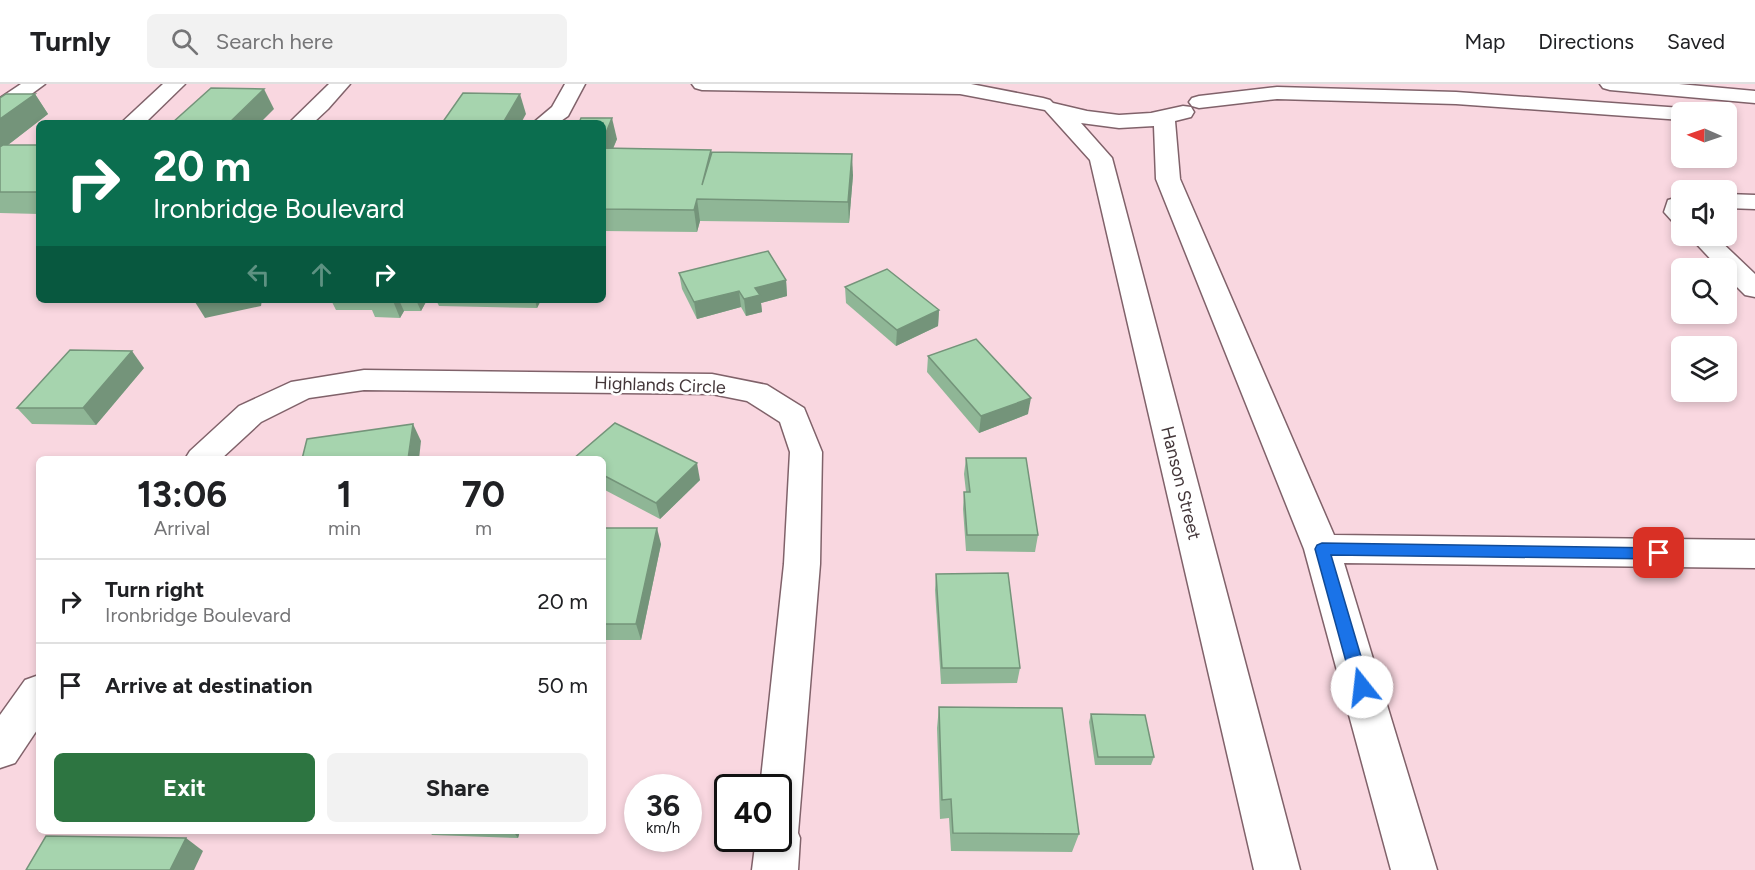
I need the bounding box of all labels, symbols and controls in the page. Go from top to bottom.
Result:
search box [147,14,567,68]
text: Turnly [30,24,111,58]
icon: search [168,25,201,58]
text: Search here [216,28,333,55]
text: Map [1464,29,1505,54]
text: Directions [1538,29,1634,54]
text: Saved [1667,29,1725,54]
north arrow [1671,102,1737,168]
map controls [1671,102,1737,402]
text: 20 m [153,141,251,192]
icon: right [54,144,132,222]
button: sound [1671,180,1737,246]
text: Ironbridge Boulevard [153,192,404,225]
icon: left [242,258,275,291]
icon: ahead [305,258,338,291]
icon: right [368,258,401,291]
button: search [1671,258,1737,324]
button: layers [1671,336,1737,402]
street label: Highlands Circle [594,372,726,398]
street label: Hanson Street [1156,424,1206,542]
text: 13:06 [137,473,227,516]
text: 1 [337,473,352,516]
text: 70 [462,473,505,516]
text: Arrival [154,516,210,540]
text: min [328,516,361,540]
text: m [475,516,492,540]
pin [1633,527,1684,578]
icon: arrive [1642,536,1675,569]
text: Turn right [105,576,204,603]
icon: right [54,585,87,618]
text: 20 m [537,588,588,615]
text: Ironbridge Boulevard [105,603,291,627]
position arrow [1330,655,1394,719]
icon: arrive [54,669,87,702]
text: Arrive at destination [105,672,313,699]
text: 50 m [537,672,588,699]
button: Exit [54,753,315,822]
button: Share [327,753,588,822]
speed limit sign: 40 [714,774,792,852]
text: 36 [646,787,680,824]
text: km/h [646,819,680,837]

